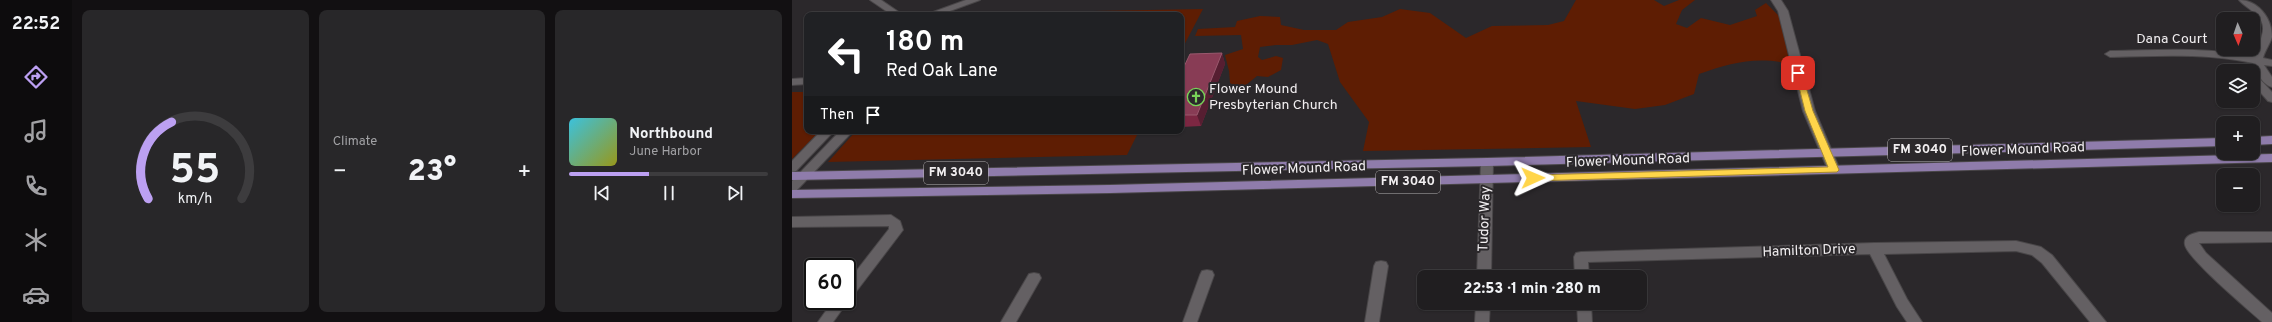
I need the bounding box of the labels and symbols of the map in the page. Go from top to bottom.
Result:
north arrow [2216,12,2260,56]
street label: Dana Court [2136,31,2208,48]
pin [1781,56,1815,90]
place label: Flower Mound Presbyterian Church [1209,81,1338,114]
church icon: Flower Mound Presbyterian Church [1186,87,1206,107]
road number: FM 3040 [1888,139,1952,161]
street label: Flower Mound Road [1961,139,2085,161]
street label: Flower Mound Road [1566,150,1690,172]
position arrow [1512,157,1554,199]
street label: Flower Mound Road [1242,158,1366,180]
road number: FM 3040 [924,162,988,184]
road number: FM 3040 [1376,171,1440,193]
street label: Tudor Way [1475,186,1495,252]
street label: Hamilton Drive [1762,241,1856,261]
speed limit sign: 60 [804,258,856,310]

